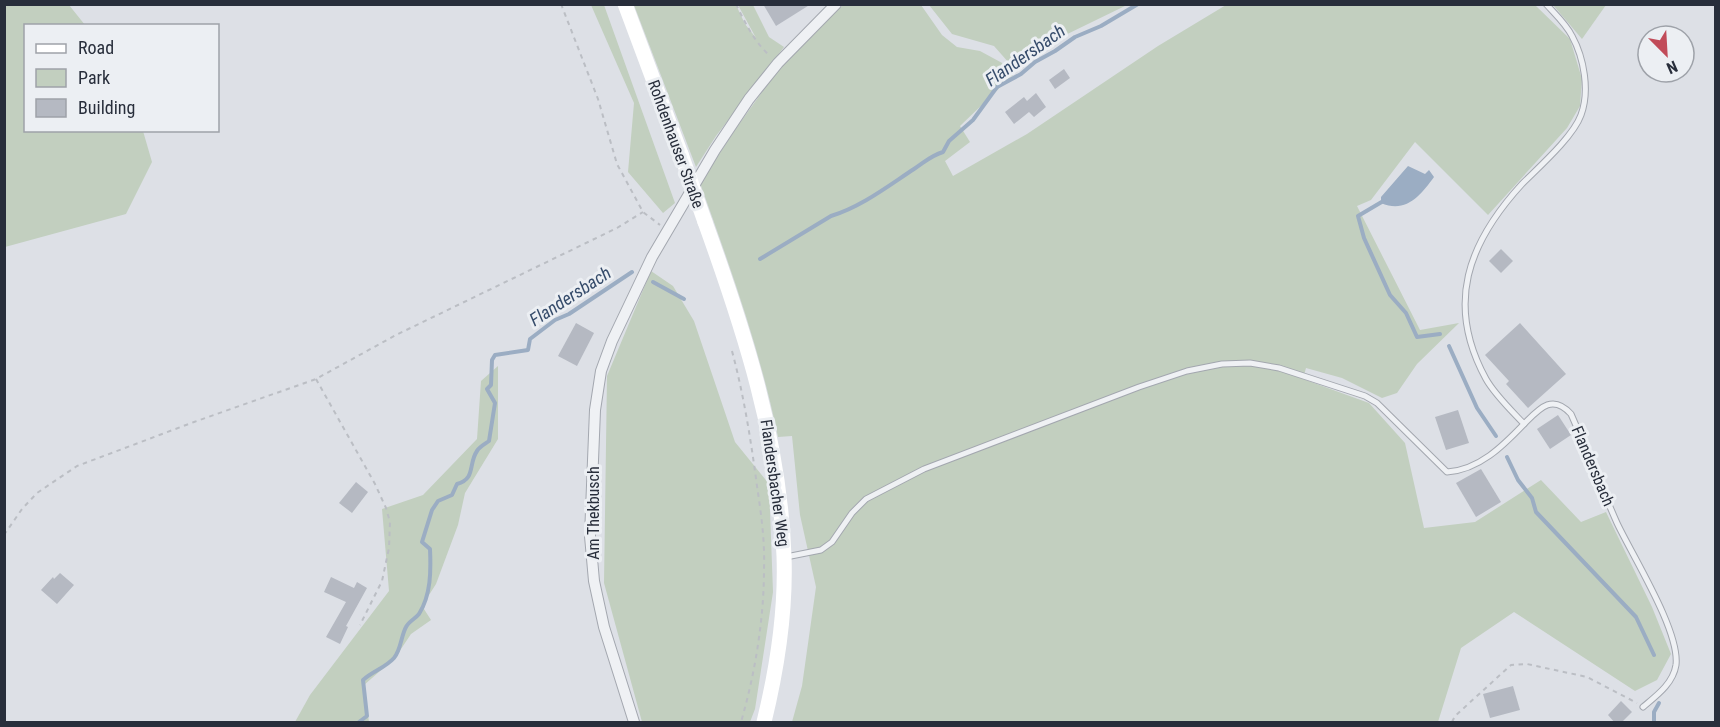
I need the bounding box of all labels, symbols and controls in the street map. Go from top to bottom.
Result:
water label: Flandersbach [981,20,1069,90]
legend [24,24,219,132]
north arrow [1636,24,1696,84]
text: Road [78,37,114,58]
text: N [1664,57,1680,78]
text: Park [78,67,110,88]
street label: Rohdenhauser Straße [644,77,708,211]
text: Building [78,97,135,118]
water label: Flandersbach [525,262,615,330]
street label: Flandersbacher Weg [757,418,793,548]
street label: Flandersbach [1568,423,1618,509]
street label: Am Thekbusch [584,466,603,560]

